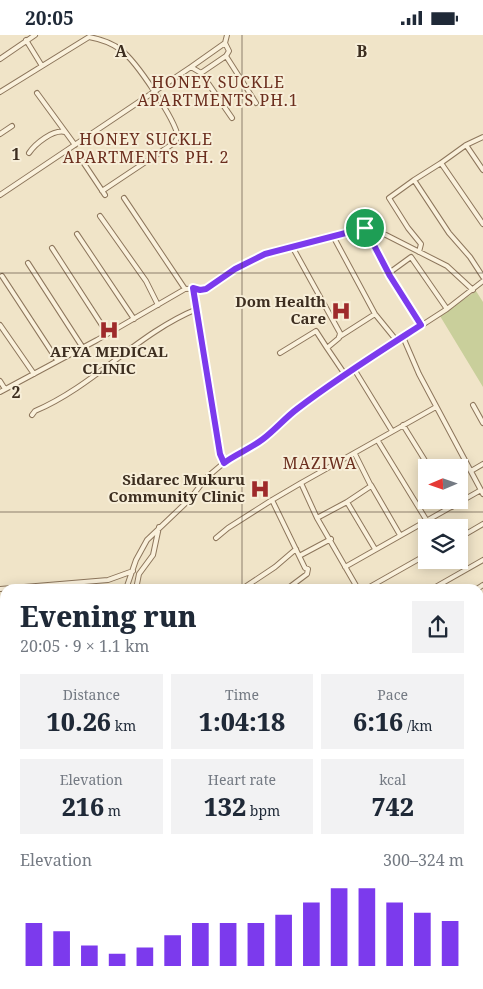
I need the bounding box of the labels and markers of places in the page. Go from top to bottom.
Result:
pin [344,207,386,249]
place label: Dom Health Care [235,291,326,328]
hospital icon: Dom Health Care [330,300,352,322]
hospital icon: AFYA MEDICAL CLINIC [98,319,120,341]
place label: AFYA MEDICAL CLINIC [50,341,168,378]
place label: Sidarec Mukuru Community Clinic [108,469,245,506]
hospital icon: Sidarec Mukuru Community Clinic [249,478,271,500]

